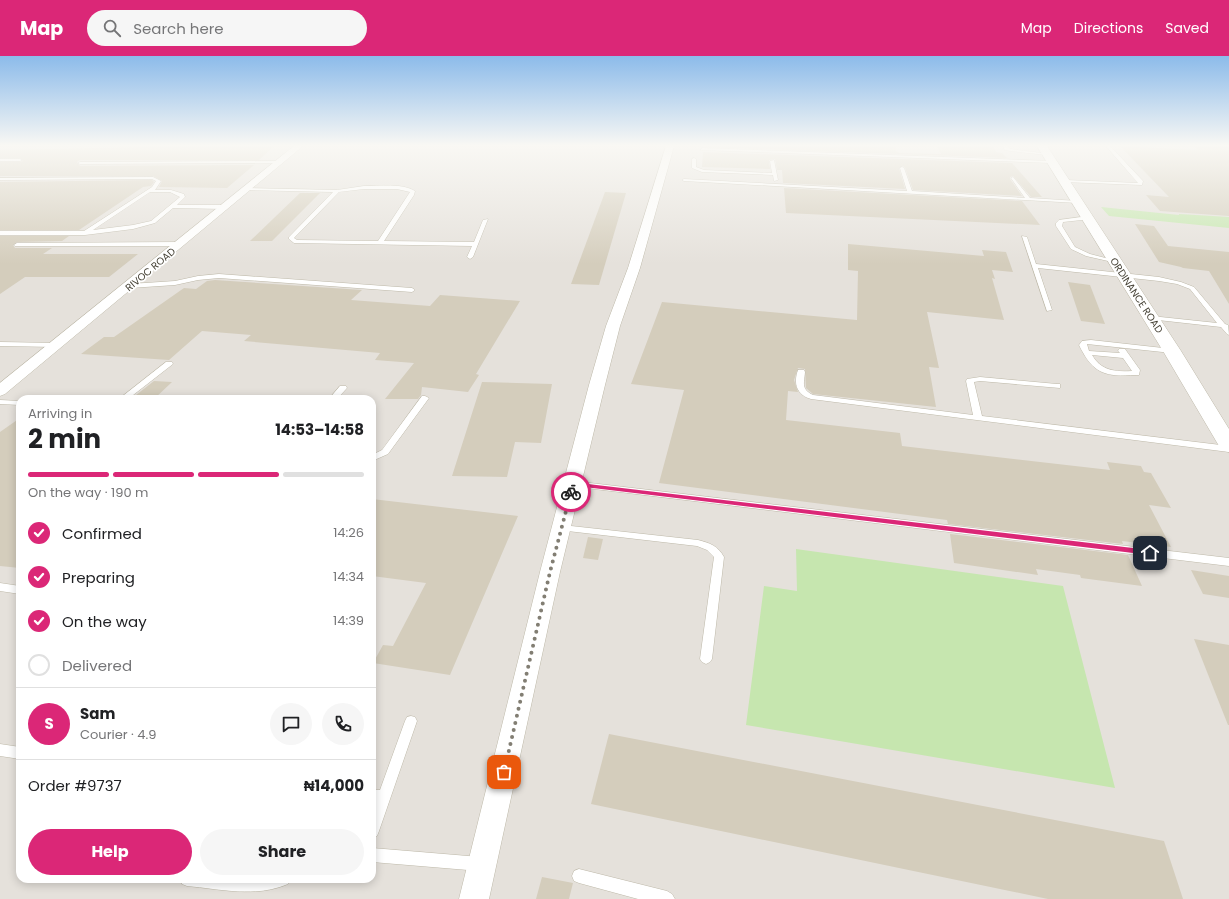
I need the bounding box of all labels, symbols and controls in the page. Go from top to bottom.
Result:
search box [87,10,367,46]
text: Map [20,15,63,42]
icon: search [101,17,123,39]
text: Search here [133,18,224,39]
text: Map [1021,18,1052,38]
text: Directions [1074,18,1143,38]
text: Saved [1165,18,1209,38]
street label: RIVOC ROAD [122,244,179,295]
street label: ORDINANCE ROAD [1106,254,1167,336]
text: Arriving in [28,404,92,423]
text: 14:53–14:58 [275,419,364,440]
text: 2 min [28,421,101,457]
courier [551,472,591,512]
icon: bike [560,481,582,503]
text: On the way · 190 m [28,483,148,502]
icon: check [28,522,50,544]
text: Confirmed [62,523,142,544]
text: 14:26 [333,523,364,542]
pin [1133,536,1167,570]
icon: home [1139,542,1161,564]
icon: check [28,566,50,588]
text: Preparing [62,567,135,588]
text: 14:34 [333,567,364,586]
icon: check [28,610,50,632]
text: On the way [62,611,147,632]
text: 14:39 [333,611,364,630]
text: Delivered [62,655,132,676]
text: Sam [80,703,115,724]
button: chat [270,703,312,745]
button: phone [322,703,364,745]
text: S [44,713,54,734]
text: Courier · 4.9 [80,725,156,744]
pin [487,755,521,789]
icon: bag [493,761,515,783]
text: Order #9737 [28,775,122,796]
text: ₦14,000 [304,775,364,796]
button: Help [28,829,192,875]
button: Share [200,829,364,875]

